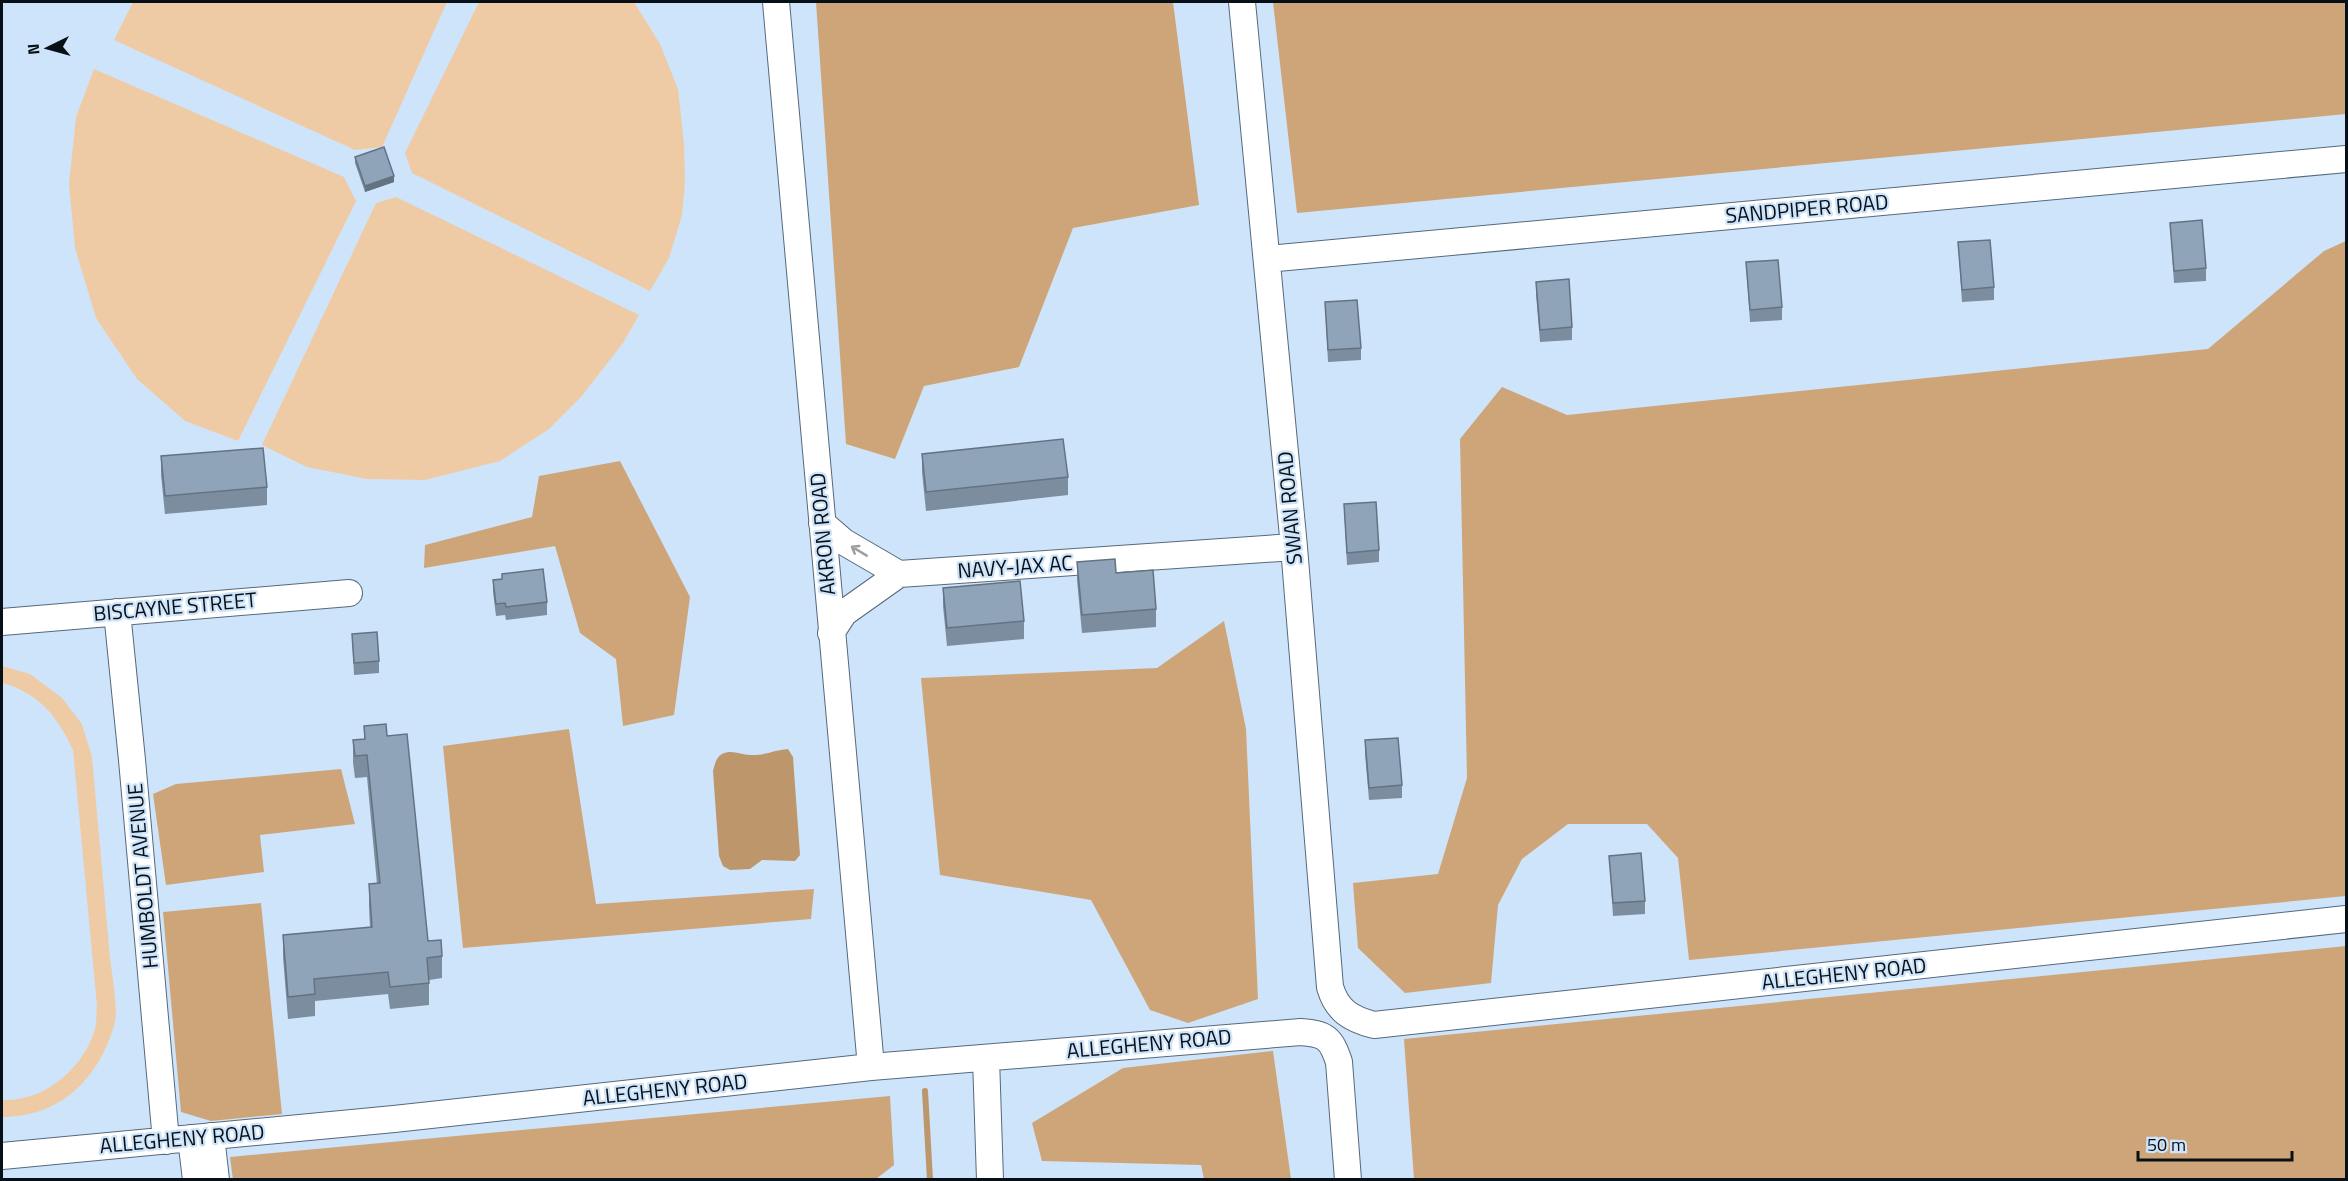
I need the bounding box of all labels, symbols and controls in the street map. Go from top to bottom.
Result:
north arrow [18,18,78,78]
text: N [21,43,45,56]
street label: SANDPIPER ROAD [1724,185,1890,231]
street label: SWAN ROAD [1268,450,1310,566]
street label: AKRON ROAD [801,472,843,597]
one-way arrow [851,545,868,557]
street label: NAVY-JAX AC [956,546,1074,586]
street label: BISCAYNE STREET [92,583,258,629]
street label: HUMBOLDT AVENUE [118,782,166,970]
street label: ALLEGHENY ROAD [1760,948,1928,998]
street label: ALLEGHENY ROAD [1065,1020,1233,1066]
street label: ALLEGHENY ROAD [581,1064,749,1114]
street label: ALLEGHENY ROAD [98,1115,266,1161]
scale bar [2138,1124,2292,1162]
text: 50 m [2147,1131,2186,1158]

